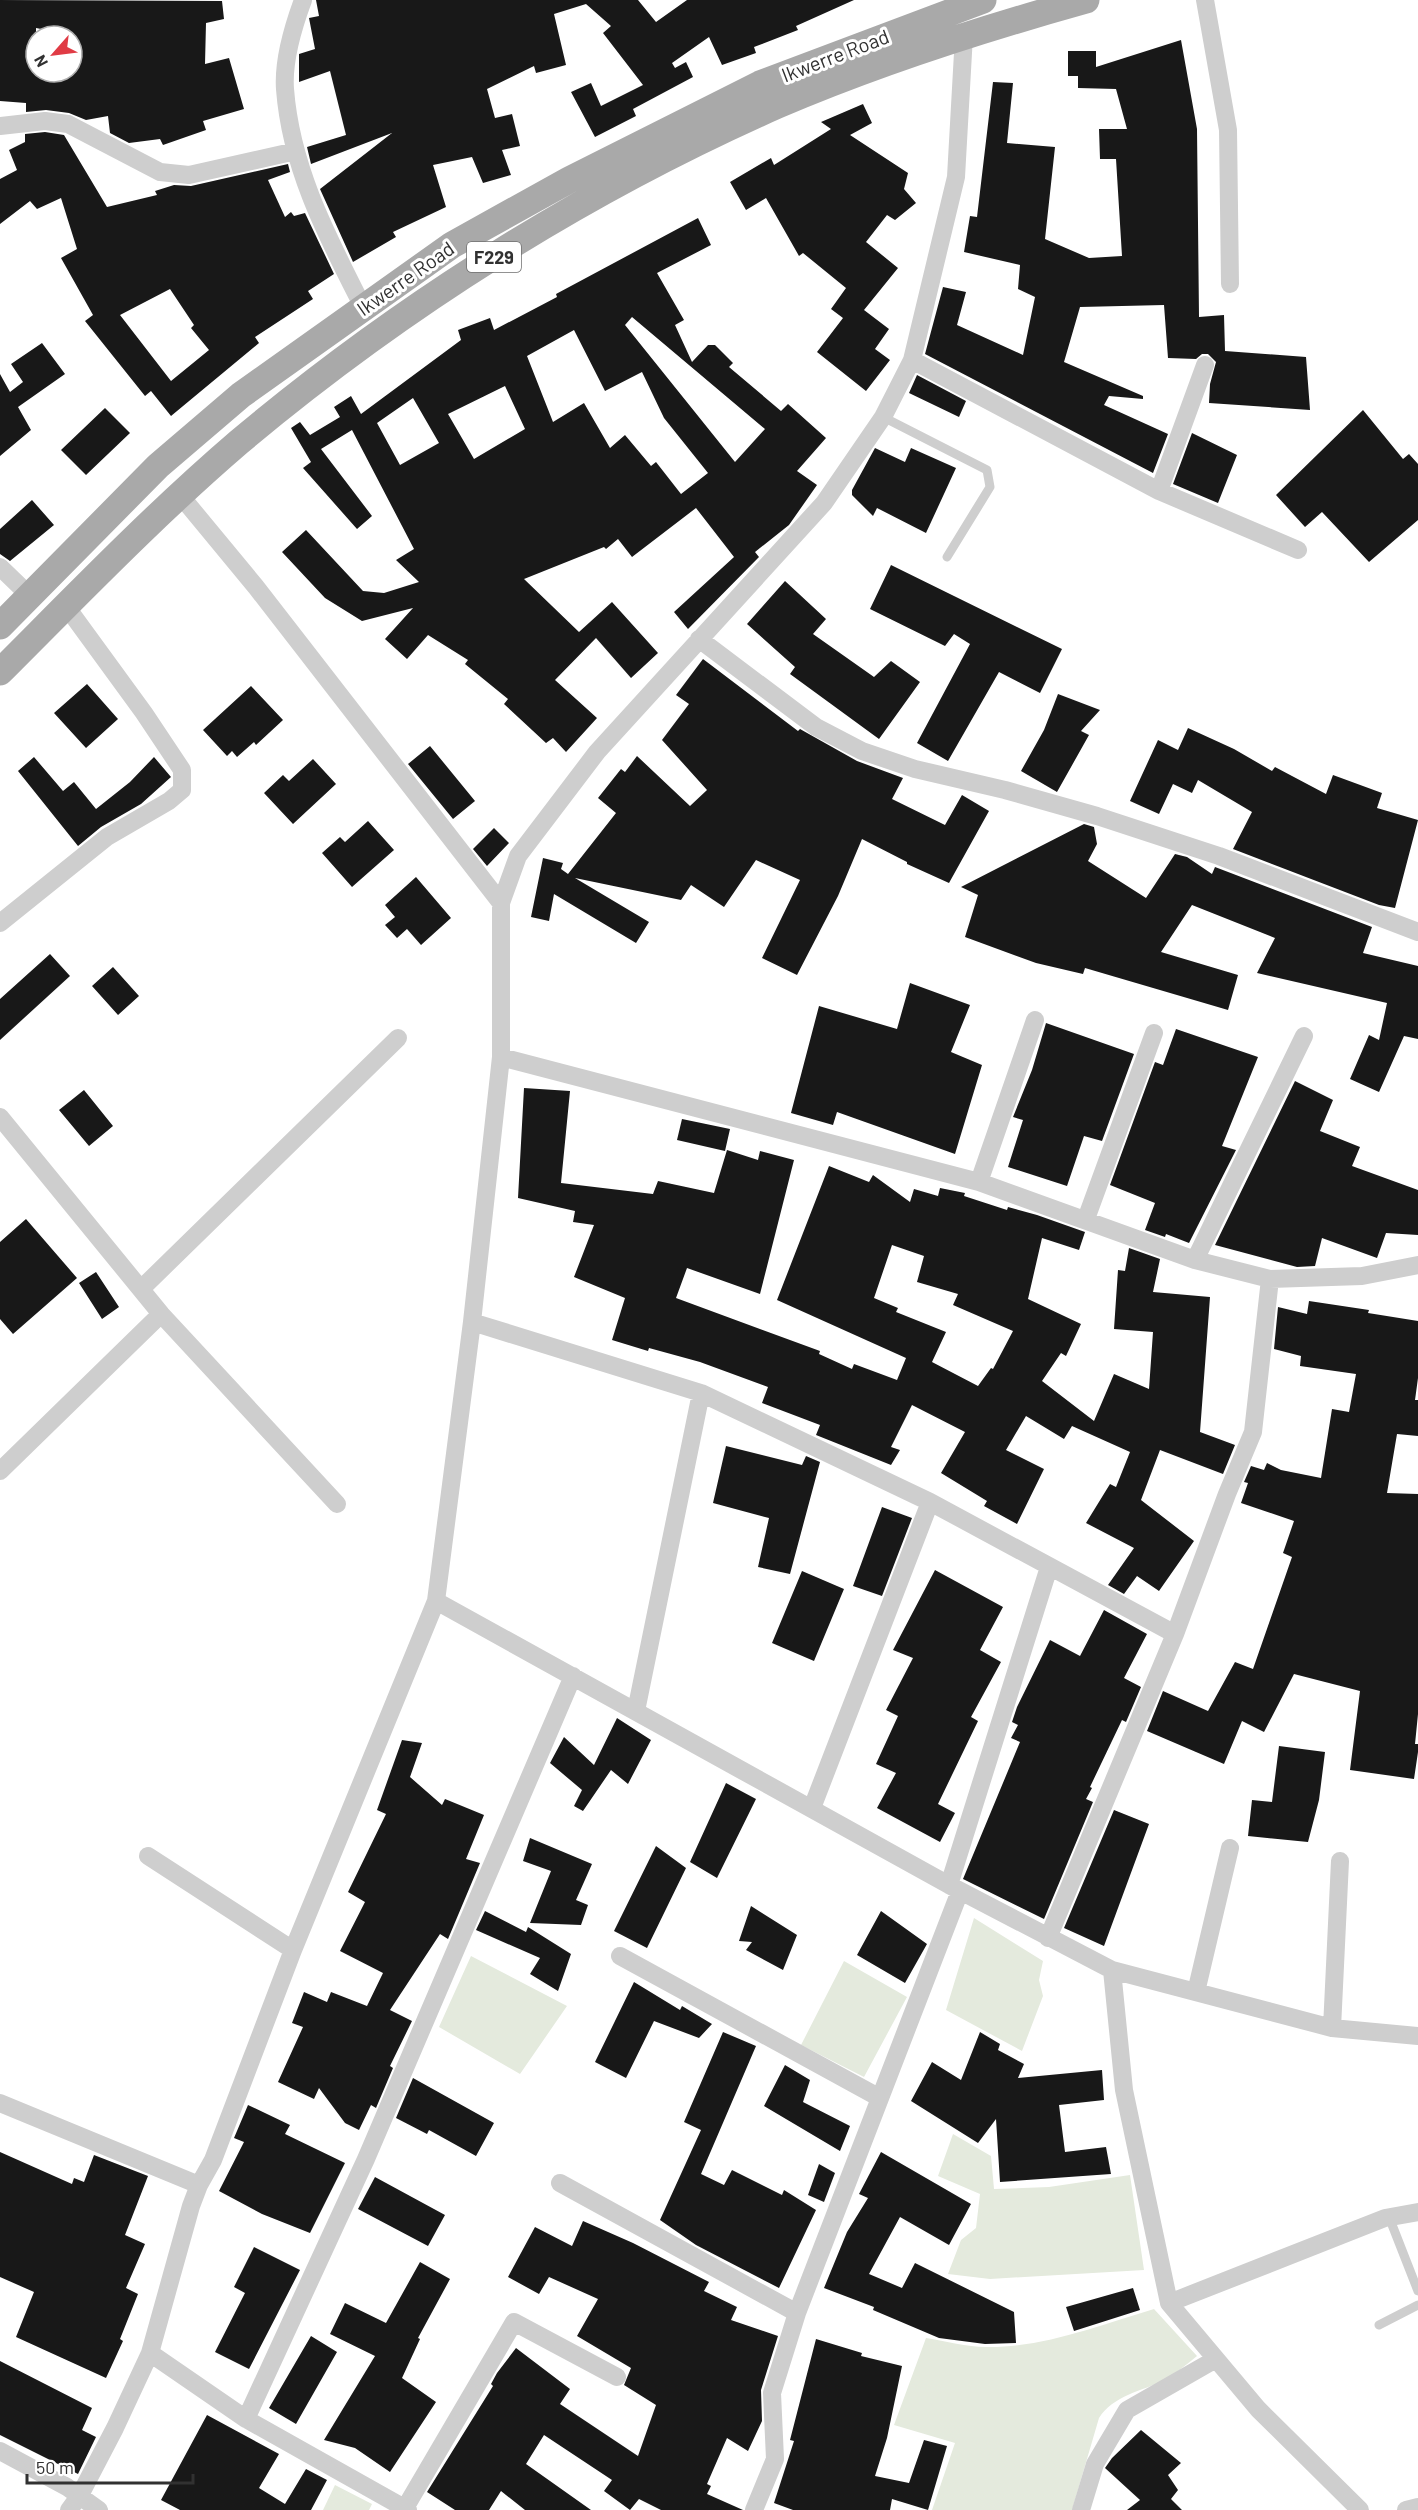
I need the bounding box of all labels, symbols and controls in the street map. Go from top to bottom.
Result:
street label: Ikwerre Road [778,23,892,87]
north arrow [24,24,84,84]
text: N [29,52,51,70]
street label: Ikwerre Road [352,236,458,320]
road number: F229 [467,242,521,272]
scale bar [27,2447,194,2485]
text: 50 m [36,2456,74,2478]

